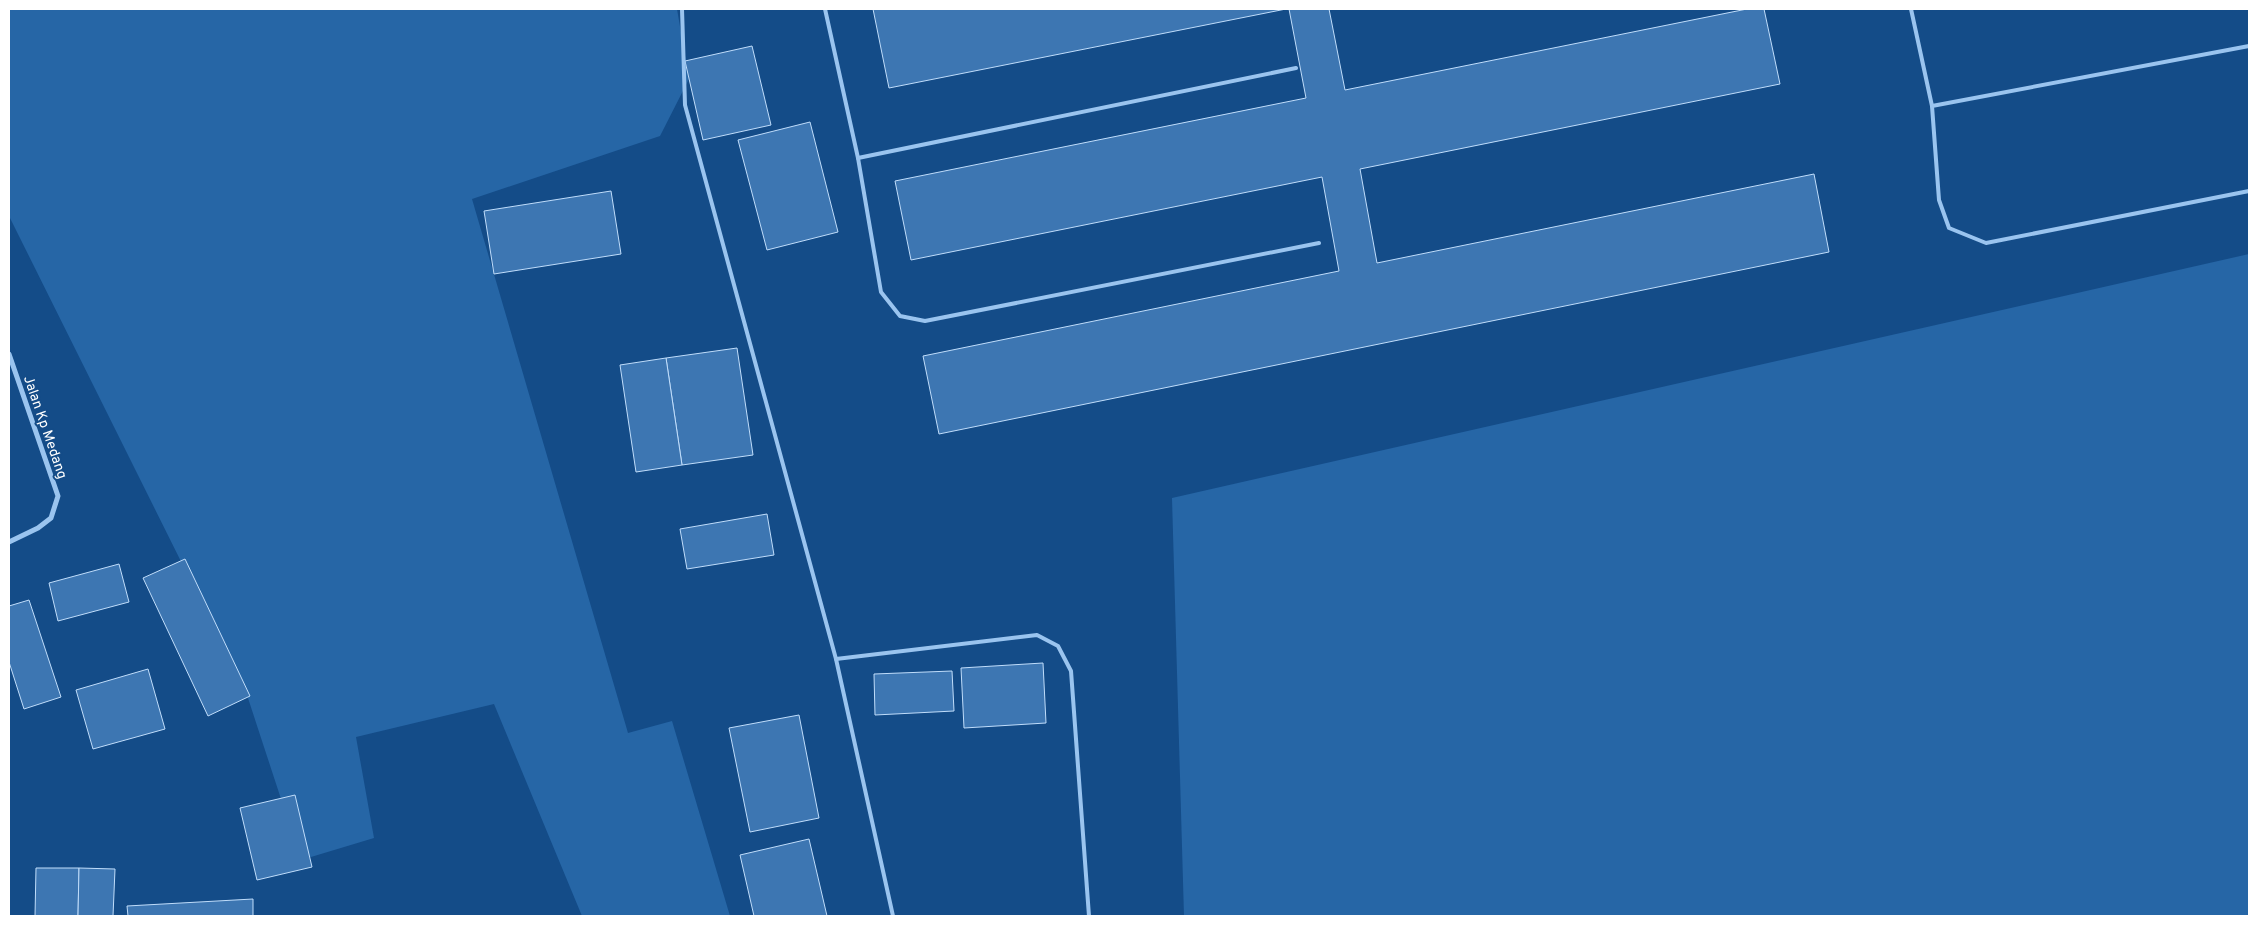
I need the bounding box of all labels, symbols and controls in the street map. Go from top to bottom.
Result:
street label: Jalan Kp Medang [19,374,70,481]

